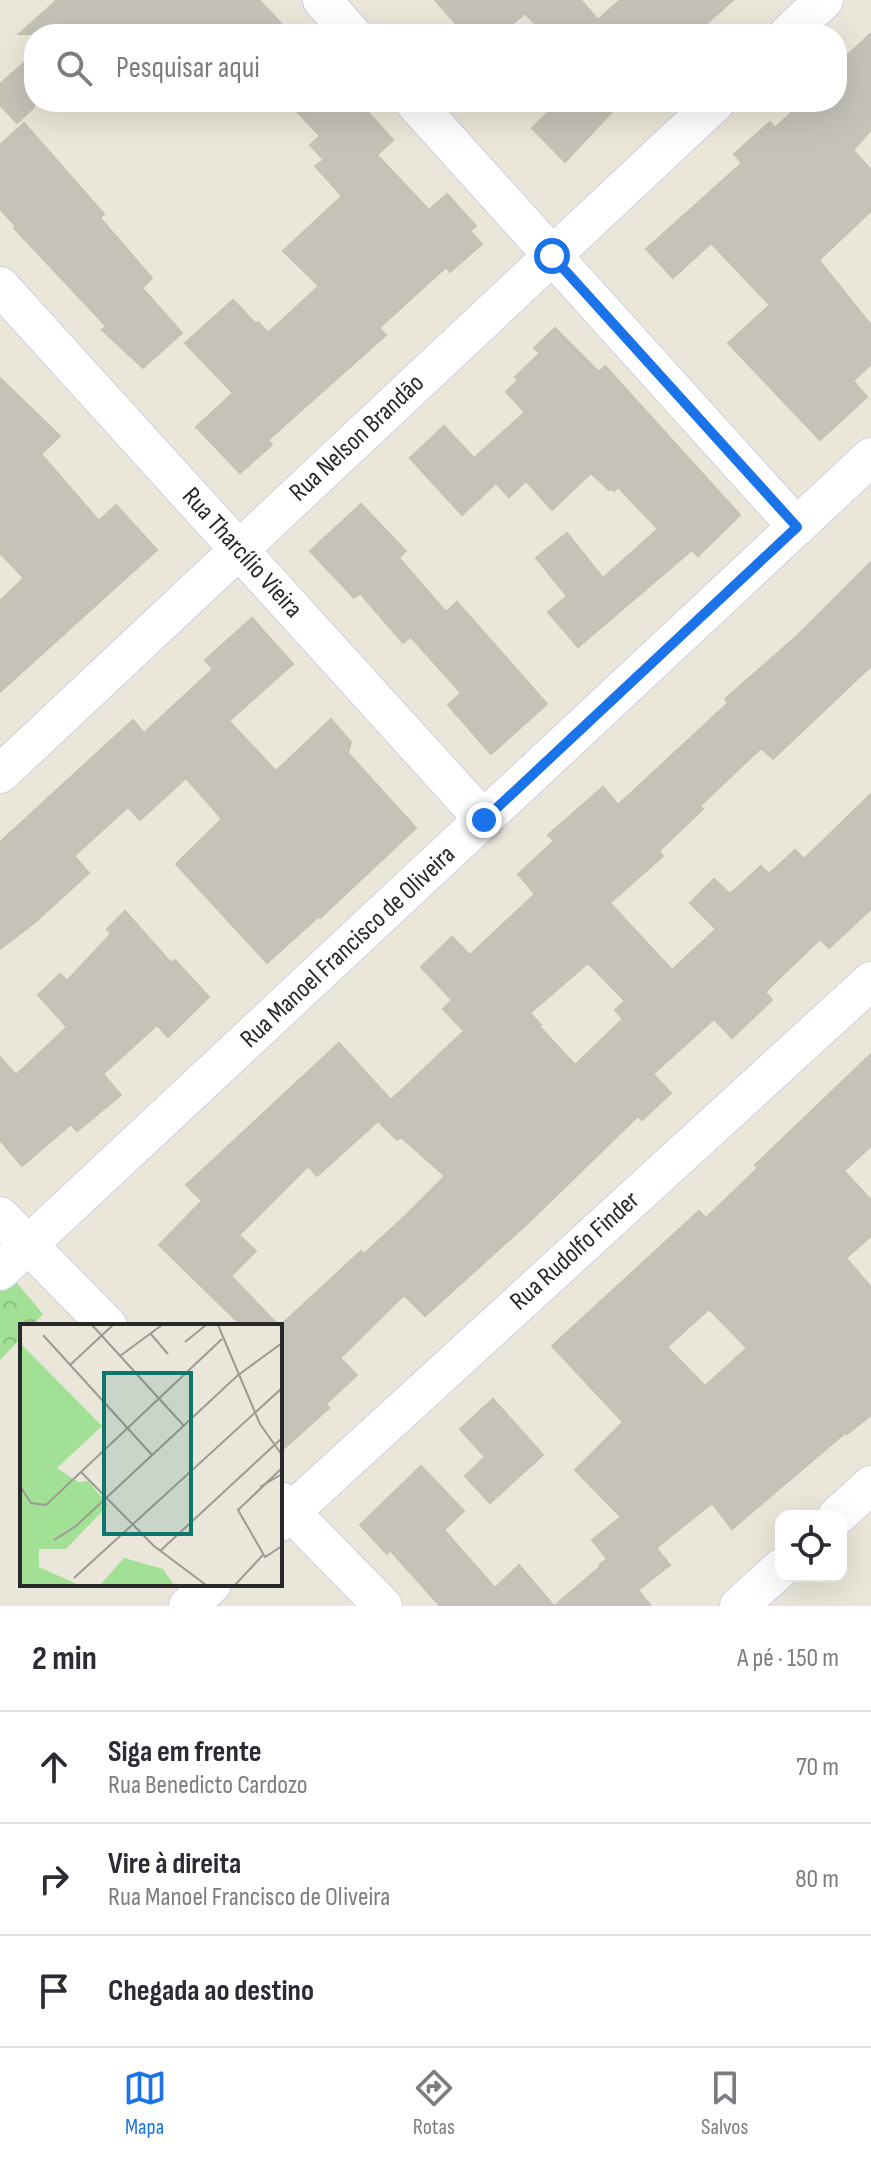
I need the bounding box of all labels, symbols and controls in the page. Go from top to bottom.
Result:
search box [24,24,847,112]
icon: search [52,46,96,90]
text: Pesquisar aqui [116,50,260,86]
route start [534,238,570,274]
street label: Rua Nelson Brandão [283,368,431,508]
street label: Rua Tharcílio Vieira [175,481,309,625]
route end [466,802,502,838]
street label: Rua Manoel Francisco de Oliveira [234,839,462,1055]
street label: Rua Rudolfo Finder [504,1185,646,1317]
inset map [20,1324,282,1586]
map controls [775,1510,847,1582]
button: locate [775,1510,847,1582]
text: 2 min [32,1638,97,1679]
text: A pé · 150 m [737,1643,839,1674]
text: Siga em frente [108,1734,261,1770]
icon: ahead [32,1745,76,1789]
text: 70 m [796,1752,839,1783]
text: Rua Benedicto Cardozo [108,1770,308,1801]
text: Vire à direita [108,1846,241,1882]
icon: right [32,1857,76,1901]
text: 80 m [795,1864,839,1895]
text: Rua Manoel Francisco de Oliveira [108,1882,390,1913]
icon: arrive [32,1969,76,2013]
text: Chegada ao destino [108,1973,314,2009]
tab: Mapa [123,2066,167,2141]
tab: Rotas [412,2066,456,2141]
tab: Salvos [701,2066,748,2141]

